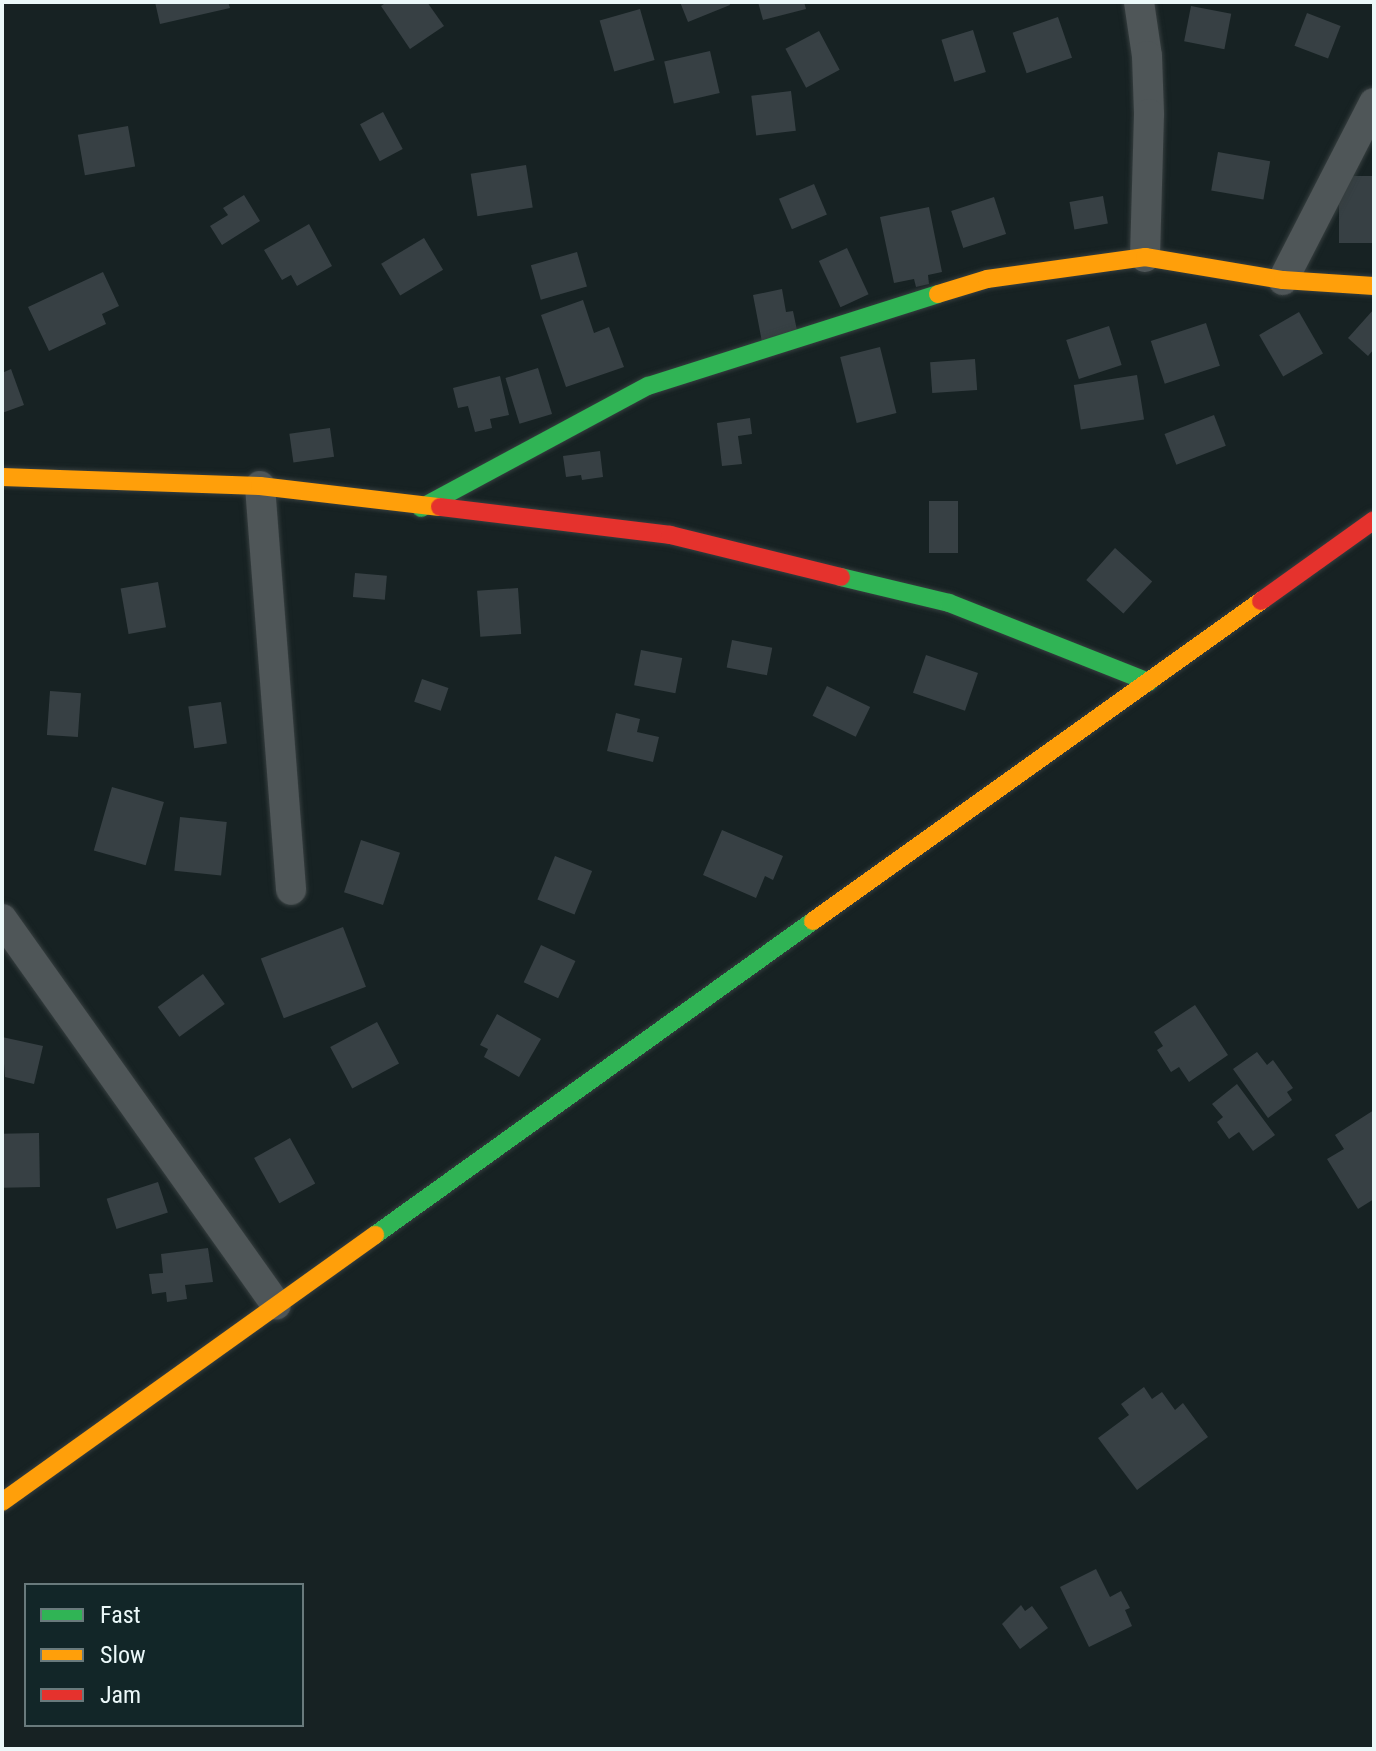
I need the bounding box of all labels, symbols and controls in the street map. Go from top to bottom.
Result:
legend [24,1583,304,1727]
text: Fast [100,1601,141,1629]
text: Slow [100,1641,146,1669]
text: Jam [100,1681,141,1709]

